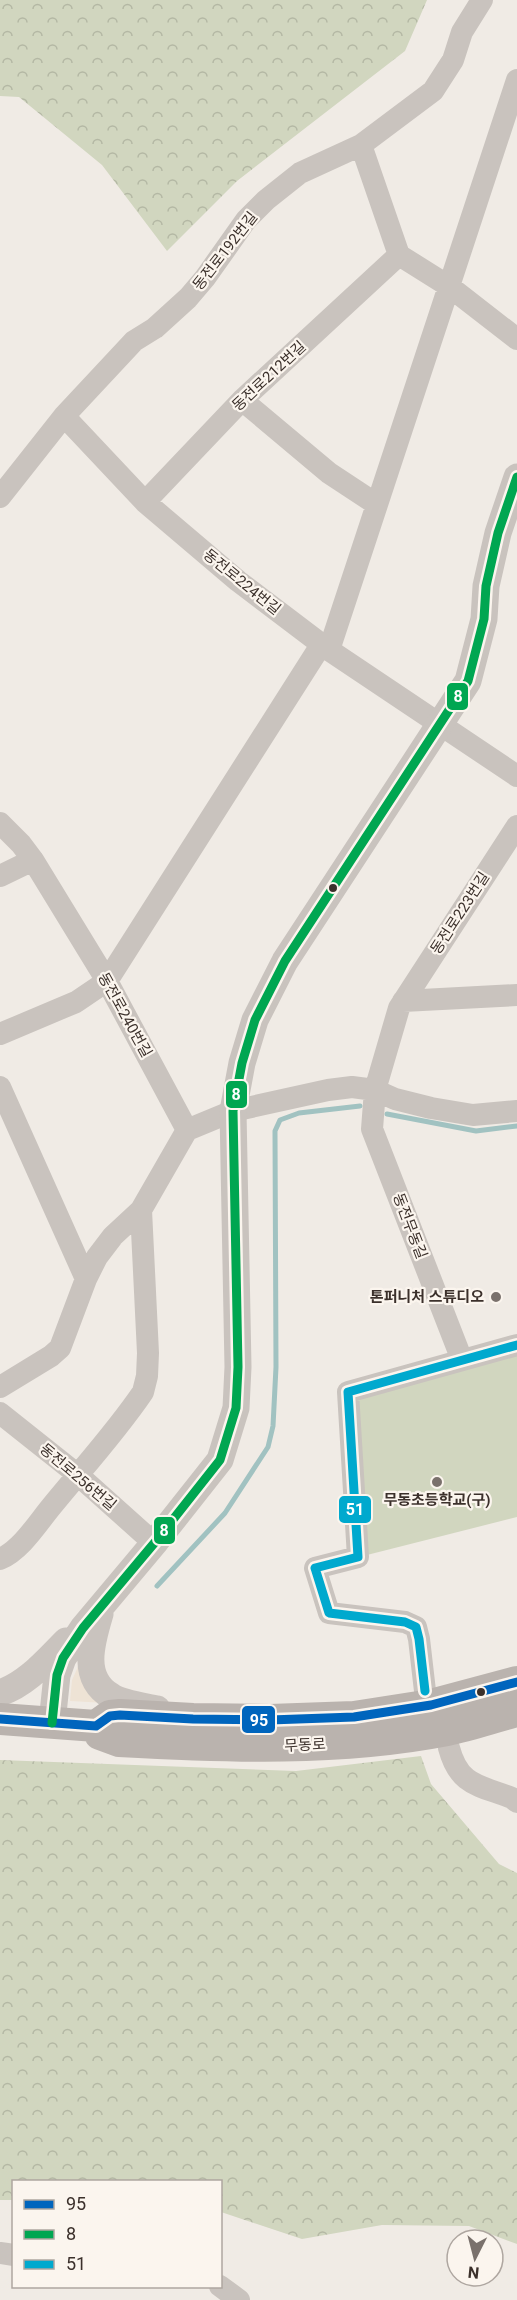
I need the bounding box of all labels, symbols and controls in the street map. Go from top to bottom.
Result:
street label: 동전로192번길 [189,208,261,294]
street label: 동전로212번길 [228,337,310,415]
street label: 동전로224번길 [200,545,284,619]
line badge: 8 [446,682,469,711]
text: 8 [453,687,463,706]
street label: 동전로223번길 [427,869,493,957]
unlabelled marker [327,882,339,894]
street label: 동전로240번길 [94,969,156,1061]
line badge: 8 [225,1080,248,1109]
text: 8 [231,1085,241,1104]
street label: 동전무동길 [389,1191,431,1261]
place label: 톤퍼니처 스튜디오 [370,1288,484,1306]
marker: 톤퍼니처 스튜디오 [489,1290,503,1304]
street label: 동전로256번길 [36,1440,120,1514]
marker: 무동초등학교(구) [430,1475,444,1489]
place label: 무동초등학교(구) [383,1491,491,1509]
line badge: 51 [338,1495,372,1524]
text: 51 [346,1500,364,1519]
line badge: 8 [153,1516,176,1545]
text: 8 [159,1521,169,1540]
unlabelled marker [475,1686,487,1698]
line badge: 95 [241,1705,276,1734]
text: 95 [250,1711,268,1730]
street label: 무동로 [284,1735,326,1755]
legend [12,2180,222,2288]
text: 95 [66,2193,86,2214]
text: 8 [66,2223,76,2244]
north arrow [445,2228,505,2288]
text: 51 [66,2253,86,2274]
text: N [467,2262,480,2282]

